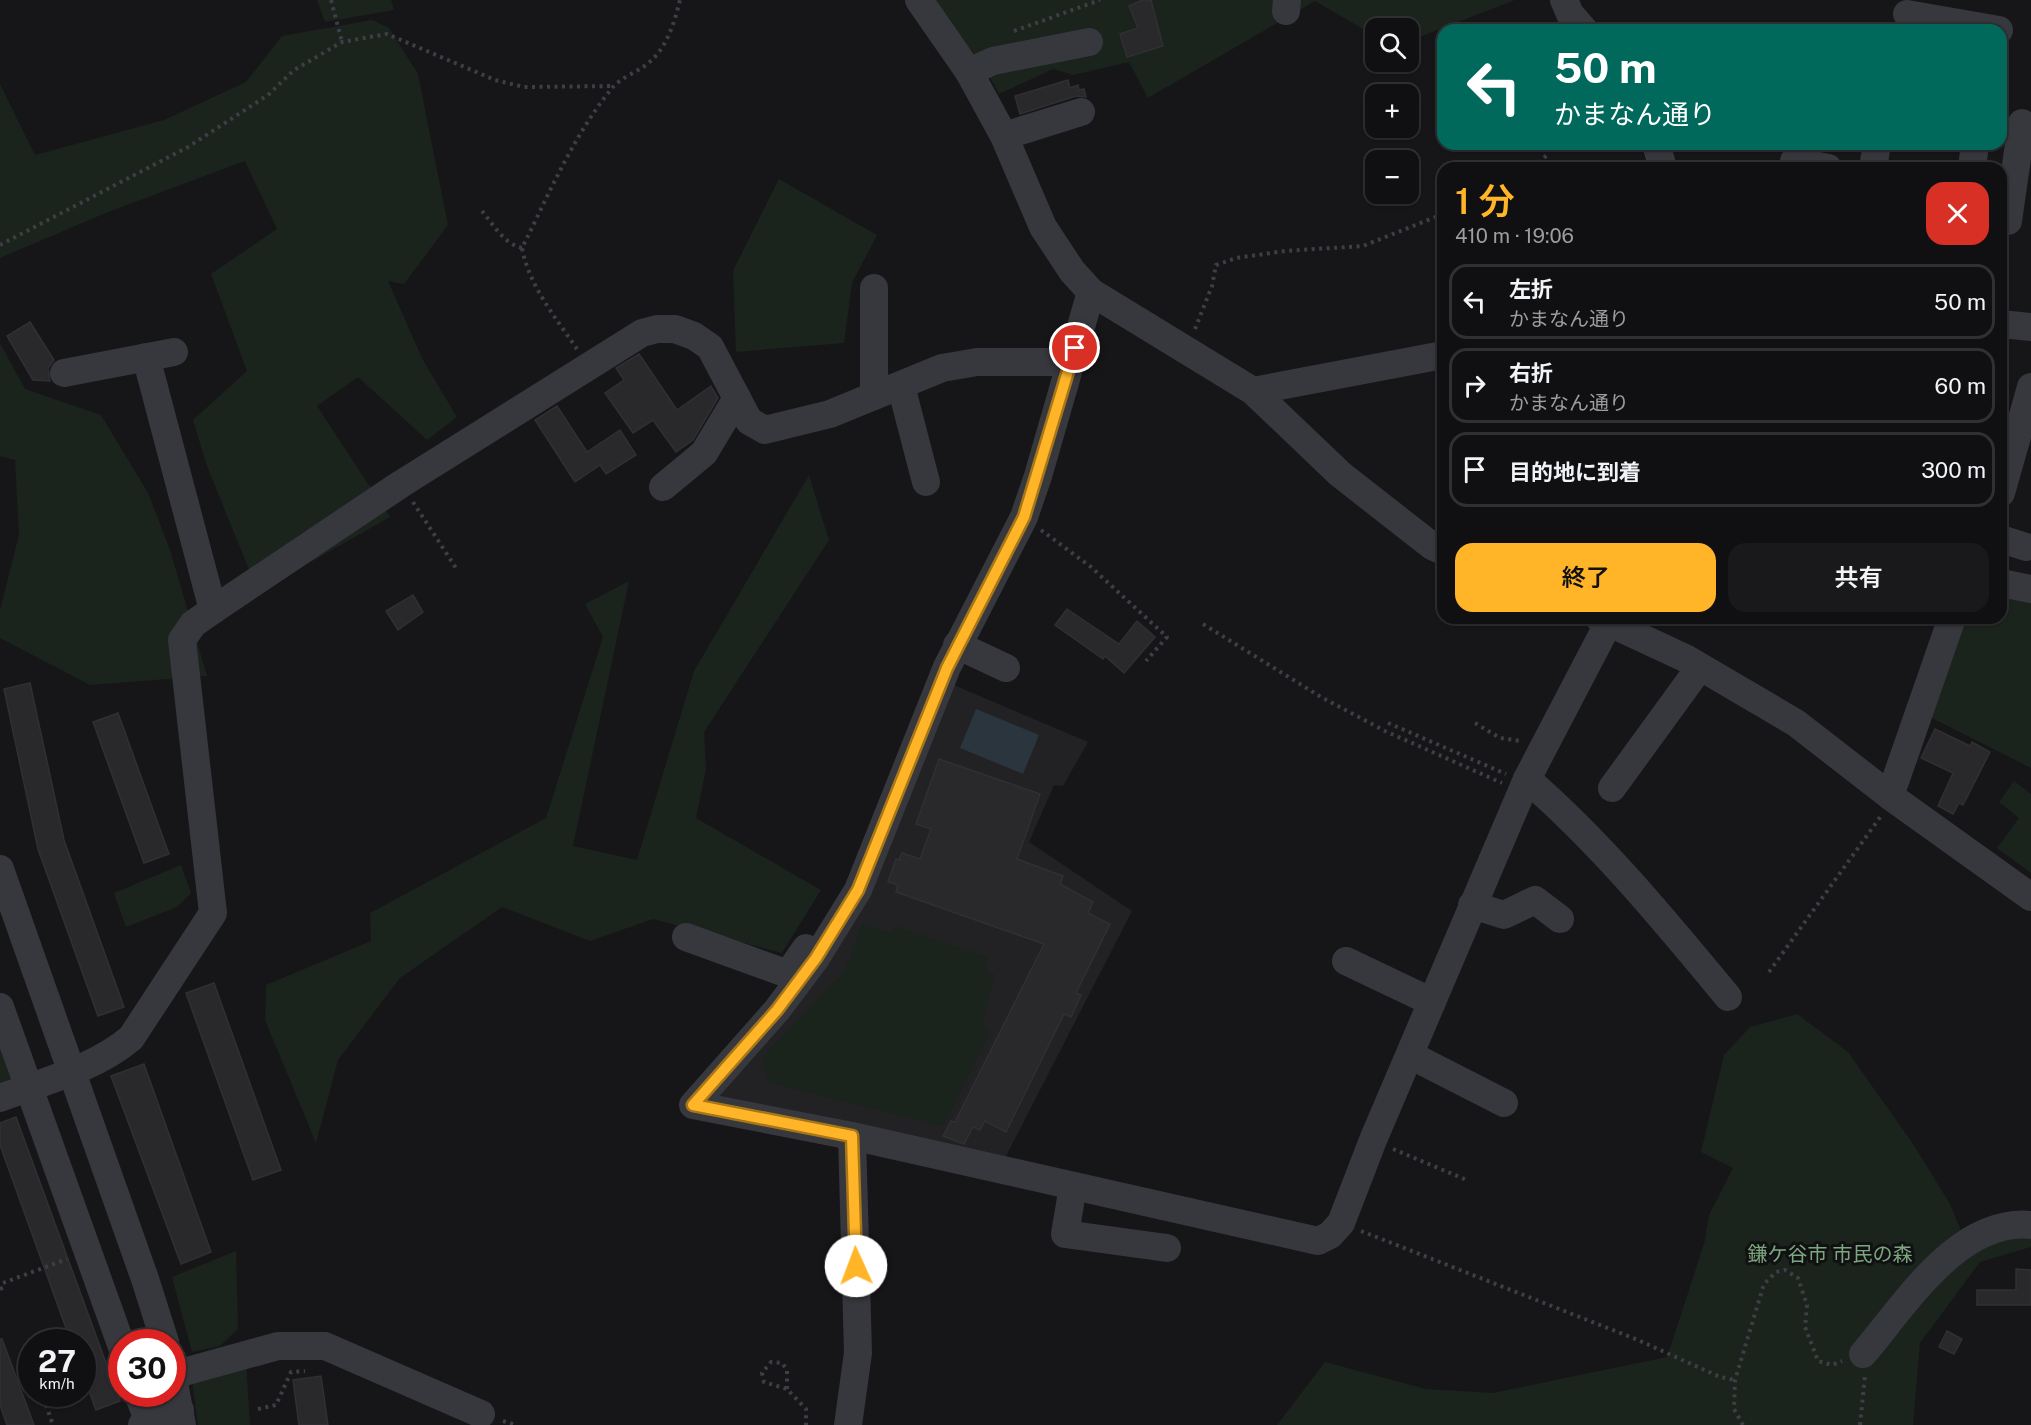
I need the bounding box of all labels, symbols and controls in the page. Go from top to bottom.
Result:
map controls [1365,18,1419,204]
button: search [1365,18,1419,72]
text: 50 m [1554,43,1657,92]
icon: left [1455,48,1533,126]
button: + [1365,84,1419,138]
text: かまなん通り [1554,98,1716,130]
button: − [1365,150,1419,204]
text: 1 分 [1455,180,1514,222]
button: close [1926,182,1989,245]
text: 410 m · 19:06 [1455,224,1574,248]
text: 左折 [1509,276,1553,302]
icon: left [1458,285,1491,318]
text: 50 m [1934,289,1986,315]
text: かまなん通り [1509,307,1629,331]
pin [1049,322,1100,373]
icon: arrive [1058,331,1091,364]
text: 右折 [1509,360,1553,386]
icon: right [1458,369,1491,402]
text: 60 m [1935,373,1986,399]
text: かまなん通り [1509,391,1629,415]
icon: arrive [1458,453,1491,486]
text: 300 m [1921,457,1986,483]
text: 目的地に到着 [1509,459,1641,485]
button: 終了 [1455,543,1716,612]
button: 共有 [1728,543,1989,612]
position arrow [824,1234,888,1298]
park label: 鎌ケ谷市 市民の森 [1748,1242,1912,1266]
speed limit sign: 30 [108,1329,186,1407]
text: 27 [38,1343,76,1379]
text: km/h [39,1375,75,1392]

